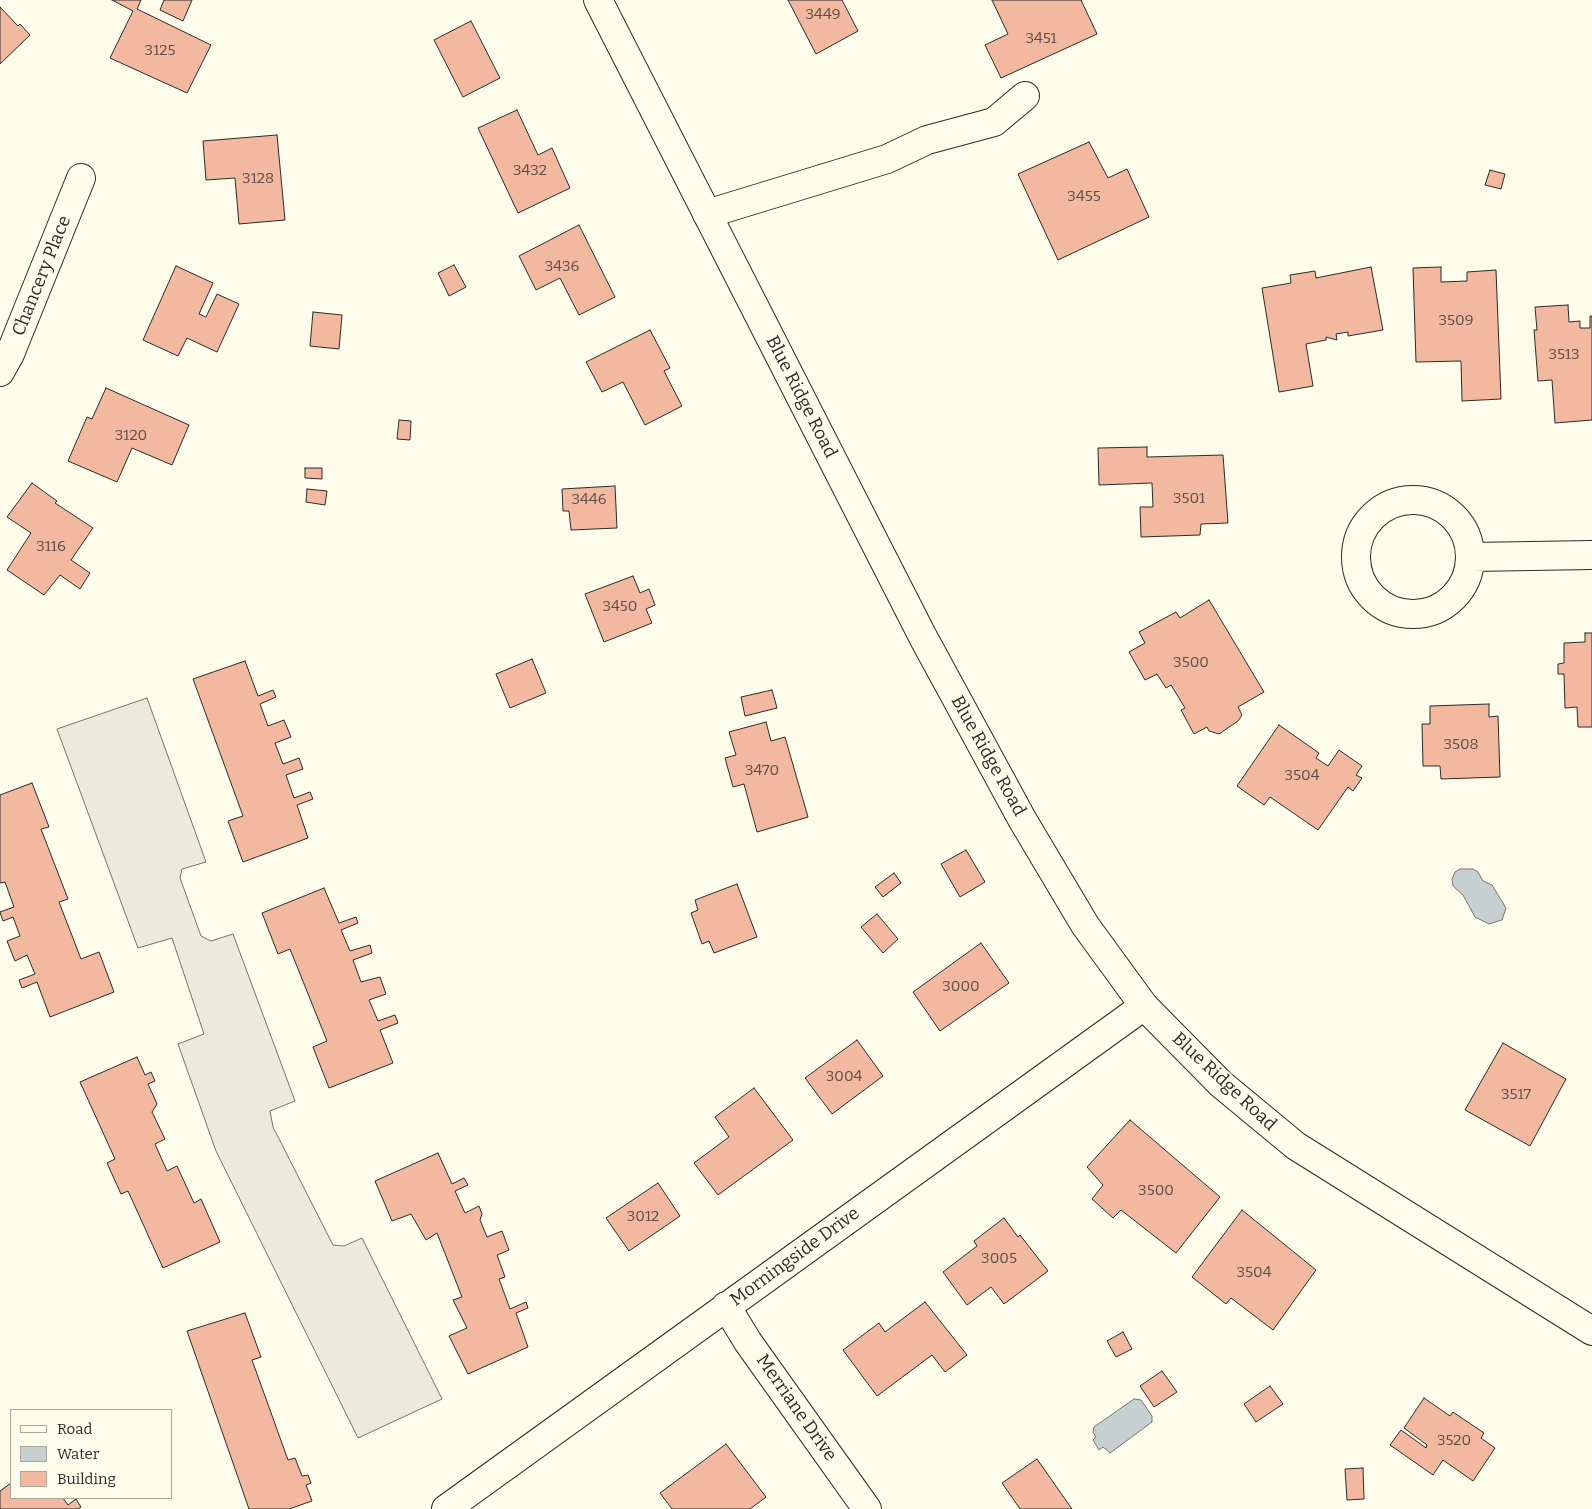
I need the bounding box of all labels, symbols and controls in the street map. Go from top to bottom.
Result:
house number: 3449 [806,6,840,24]
house number: 3451 [1025,30,1057,48]
house number: 3125 [145,42,175,60]
house number: 3432 [513,162,547,180]
house number: 3128 [242,170,274,188]
house number: 3455 [1067,188,1101,206]
street label: Chancery Place [8,213,76,339]
house number: 3436 [545,258,579,276]
house number: 3509 [1439,312,1473,330]
street label: Blue Ridge Road [761,332,841,462]
house number: 3513 [1548,346,1580,364]
house number: 3120 [115,427,147,445]
house number: 3501 [1173,490,1205,508]
house number: 3446 [572,491,606,509]
house number: 3116 [36,538,66,556]
house number: 3450 [603,598,637,616]
house number: 3500 [1173,654,1209,672]
street label: Blue Ridge Road [946,692,1030,820]
house number: 3508 [1443,736,1479,754]
house number: 3470 [745,762,779,780]
house number: 3504 [1285,767,1319,785]
house number: 3000 [942,978,980,996]
street label: Blue Ridge Road [1167,1028,1281,1136]
house number: 3004 [826,1068,862,1086]
house number: 3517 [1501,1086,1531,1104]
house number: 3500 [1138,1182,1174,1200]
street label: Morningside Drive [726,1203,864,1311]
house number: 3012 [627,1208,659,1226]
house number: 3005 [981,1250,1017,1268]
house number: 3504 [1237,1264,1271,1282]
street label: Merriane Drive [751,1351,841,1465]
legend [10,1409,172,1499]
text: Road [57,1420,92,1438]
house number: 3520 [1437,1432,1471,1450]
text: Water [57,1445,99,1463]
text: Building [57,1470,116,1488]

